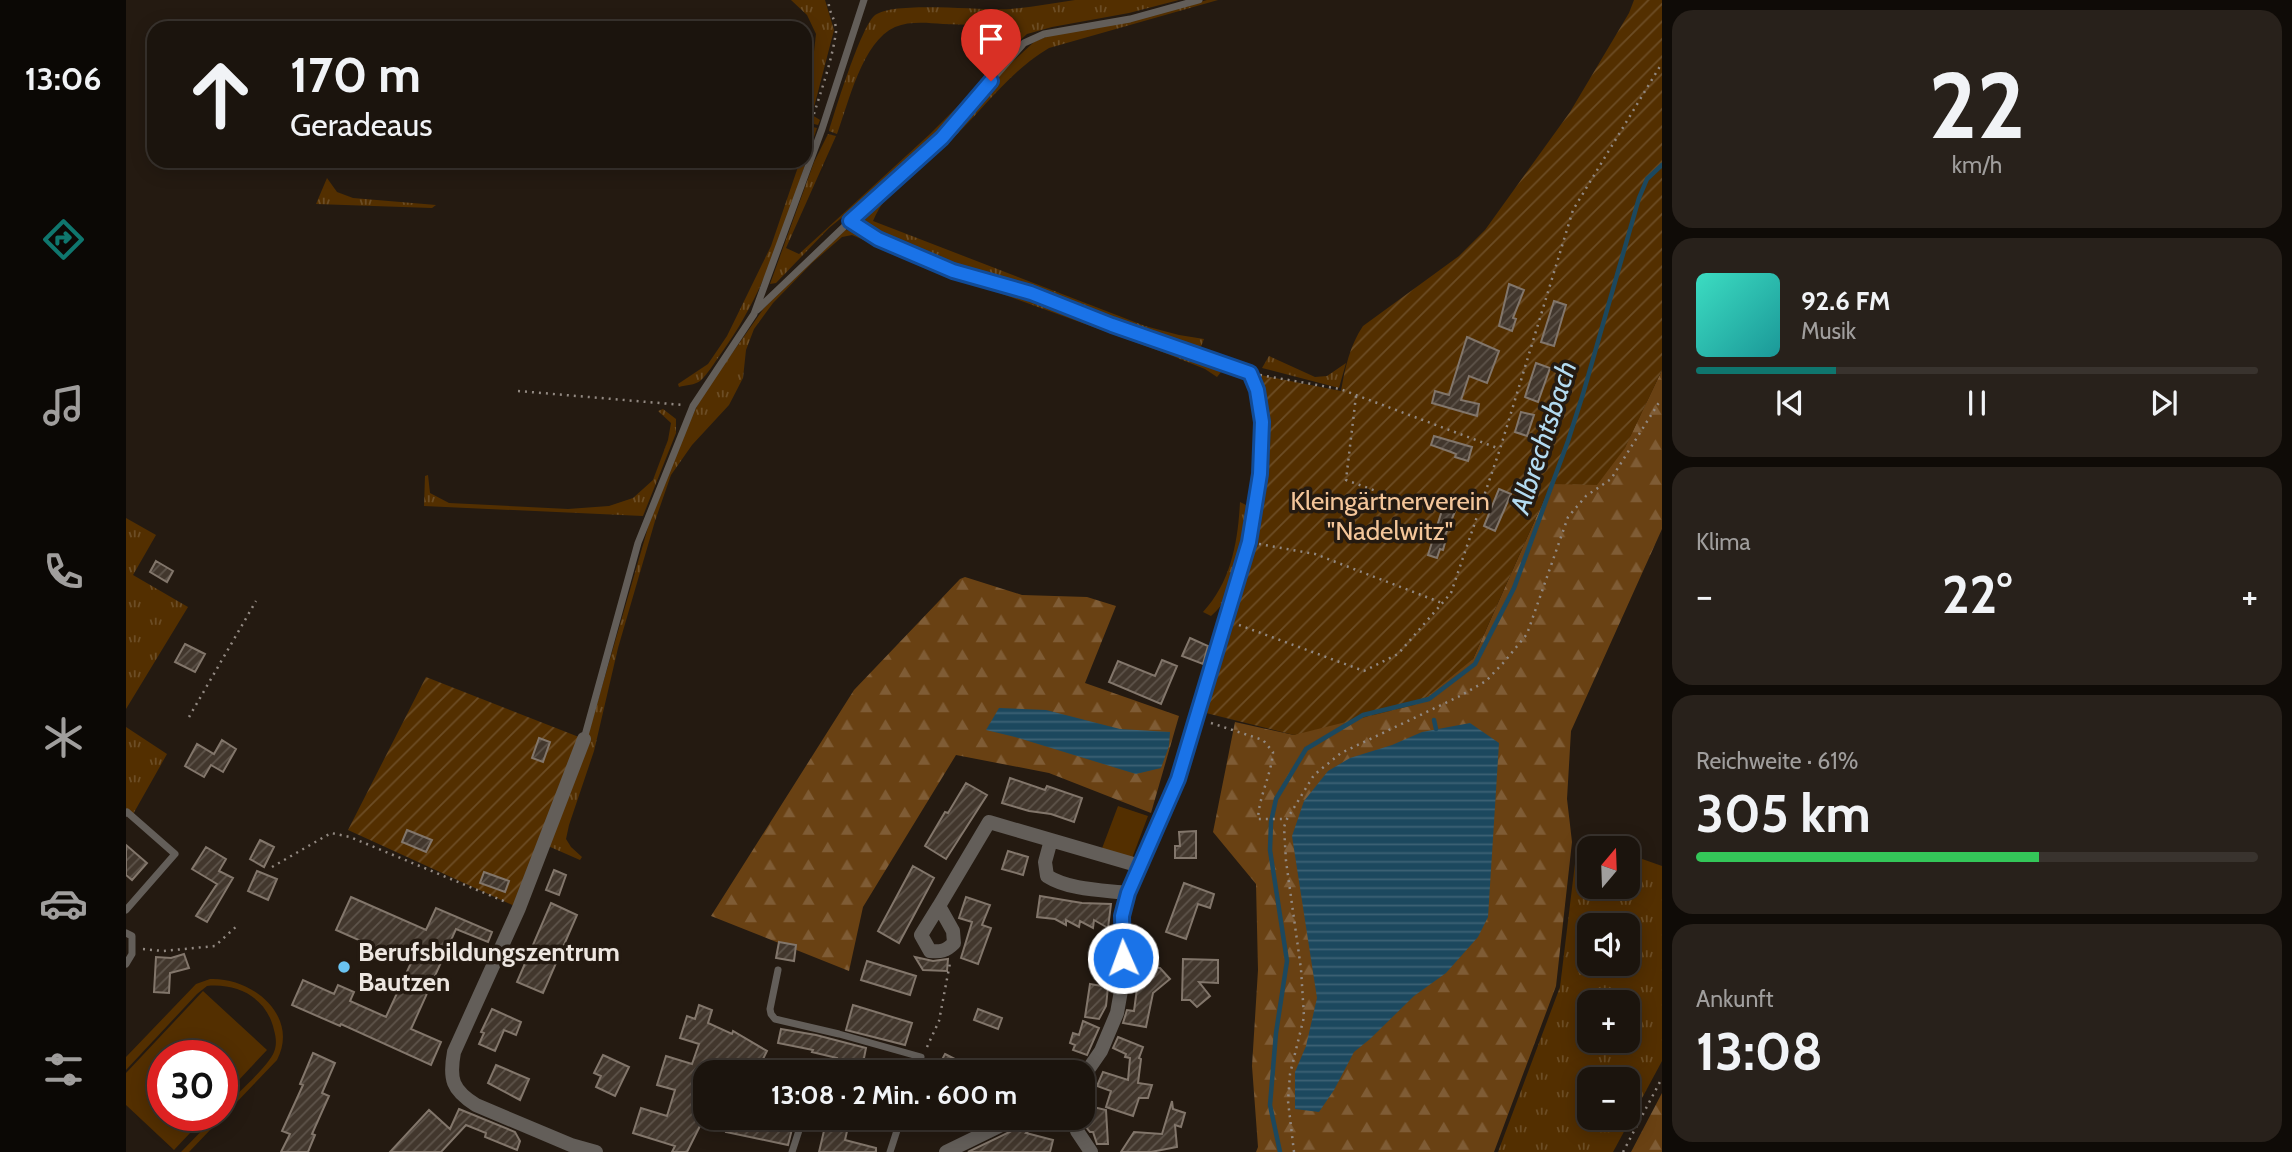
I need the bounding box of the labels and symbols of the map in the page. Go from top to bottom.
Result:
pin [961,9,1021,81]
water label: Albrechtsbach [1502,356,1584,520]
park label: Kleingärtnerverein "Nadelwitz" [1290,485,1490,547]
north arrow [1577,836,1640,900]
position arrow [1086,921,1160,995]
place label: Berufsbildungszentrum Bautzen [358,936,620,998]
marker: Berufsbildungszentrum Bautzen [336,959,352,975]
speed limit sign: 30 [147,1040,238,1131]

